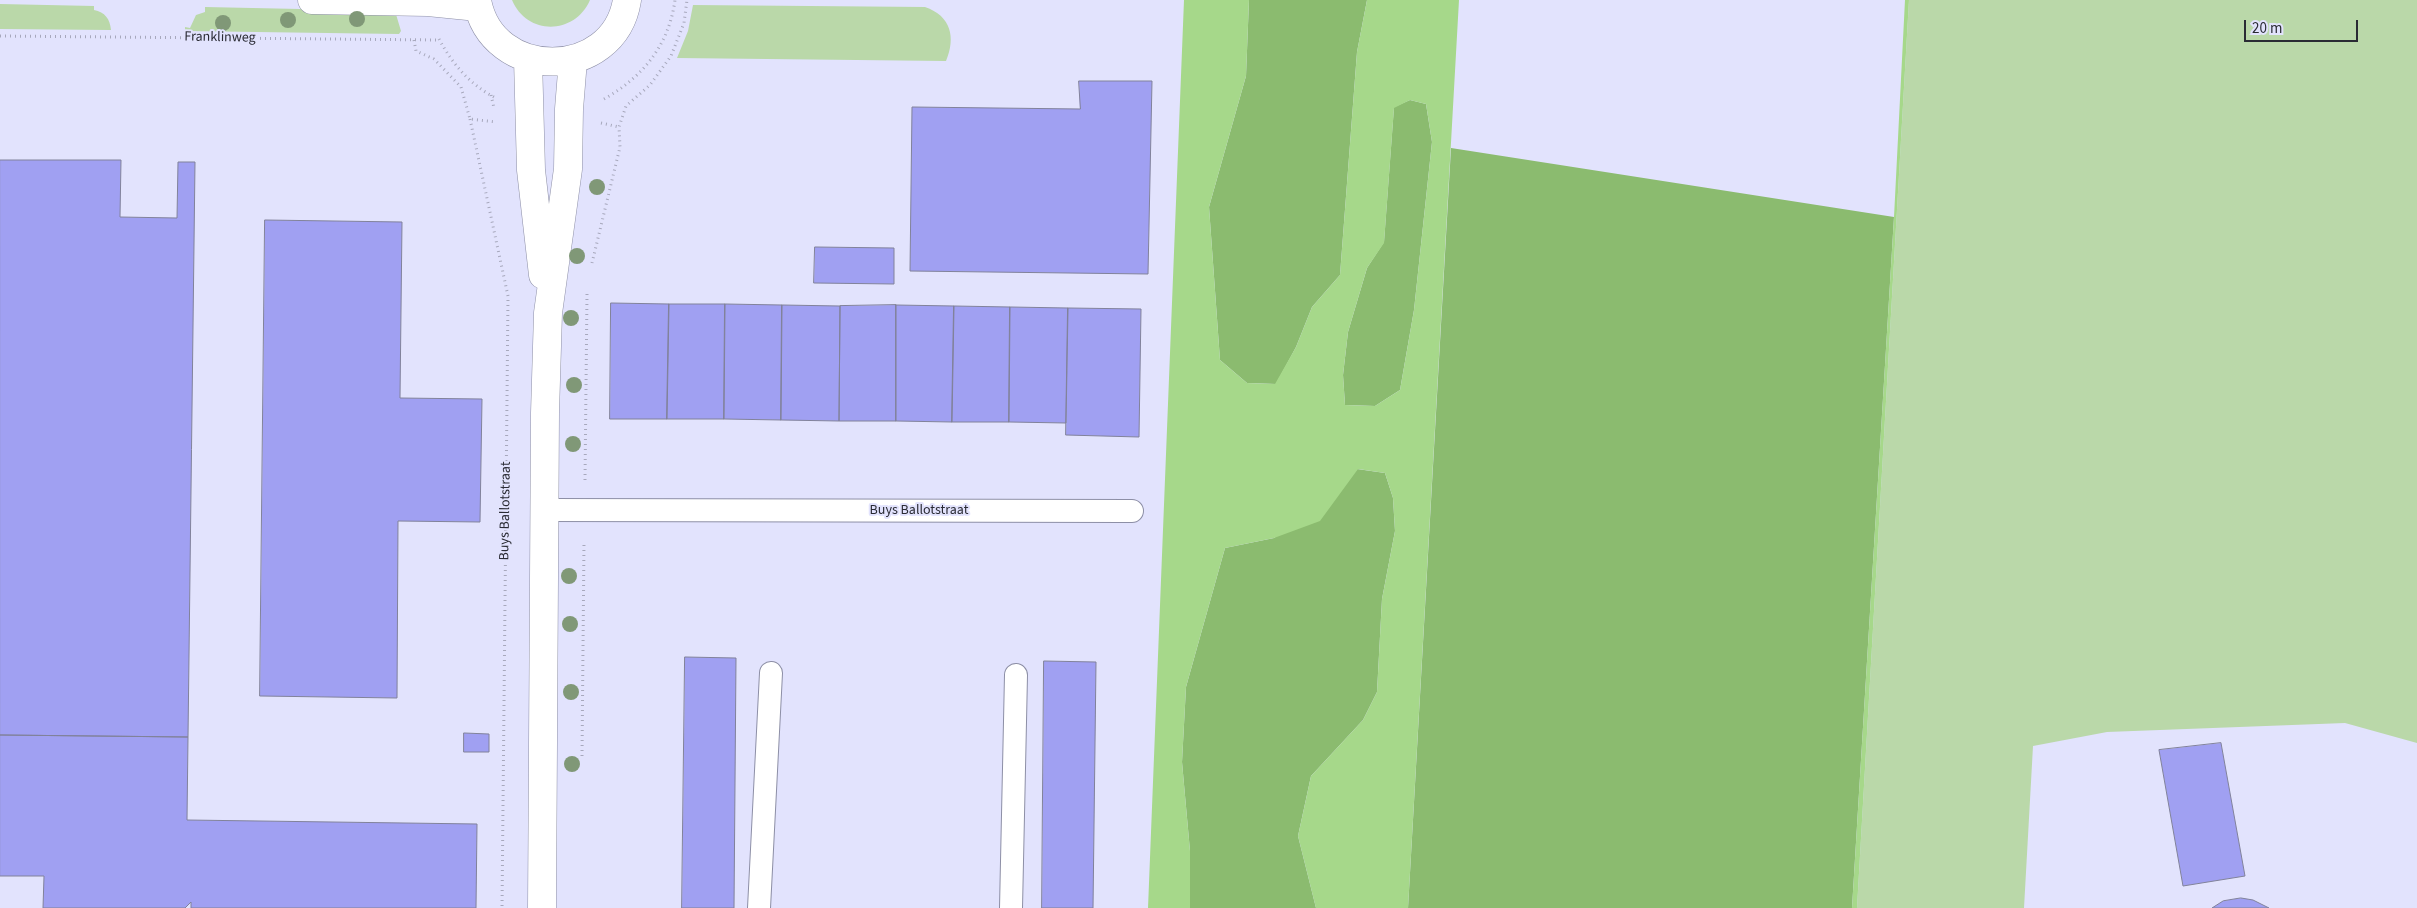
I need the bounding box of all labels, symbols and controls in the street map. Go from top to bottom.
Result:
scale bar [2247,10,2361,42]
text: 20 m [2252,18,2282,39]
street label: Franklinweg [184,29,256,47]
street label: Buys Ballotstraat [497,461,515,561]
street label: Buys Ballotstraat [870,503,968,519]

